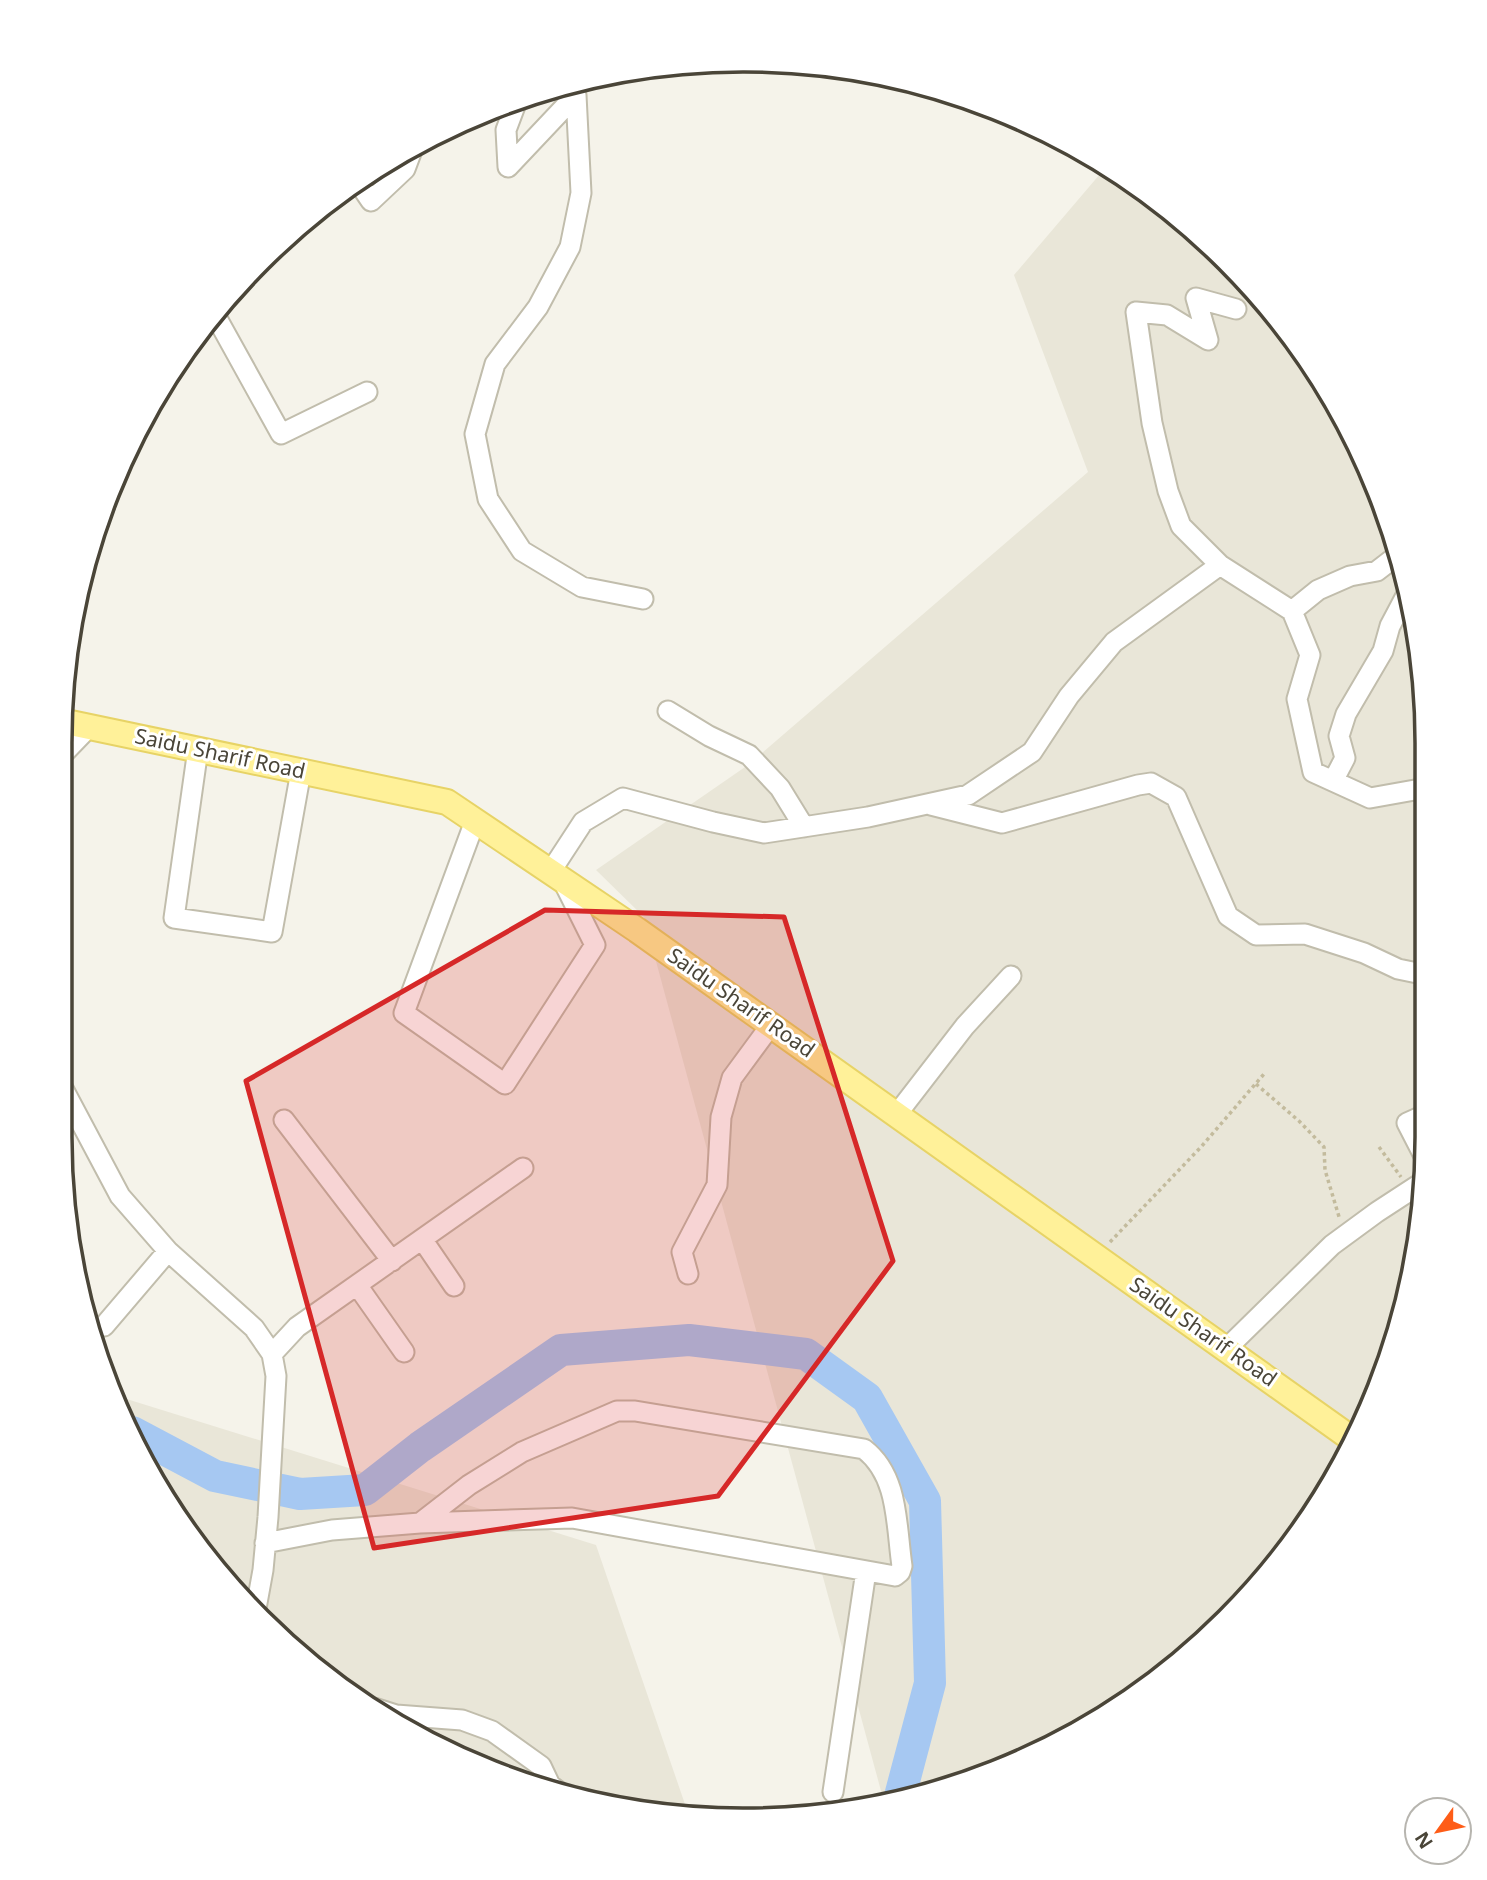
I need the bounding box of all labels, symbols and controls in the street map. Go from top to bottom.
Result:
street label: Saidu Sharif Road [132,721,308,785]
street label: Saidu Sharif Road [662,941,821,1063]
street label: Saidu Sharif Road [1124,1270,1283,1392]
north arrow [1403,1796,1473,1866]
text: N [1409,1827,1439,1854]

